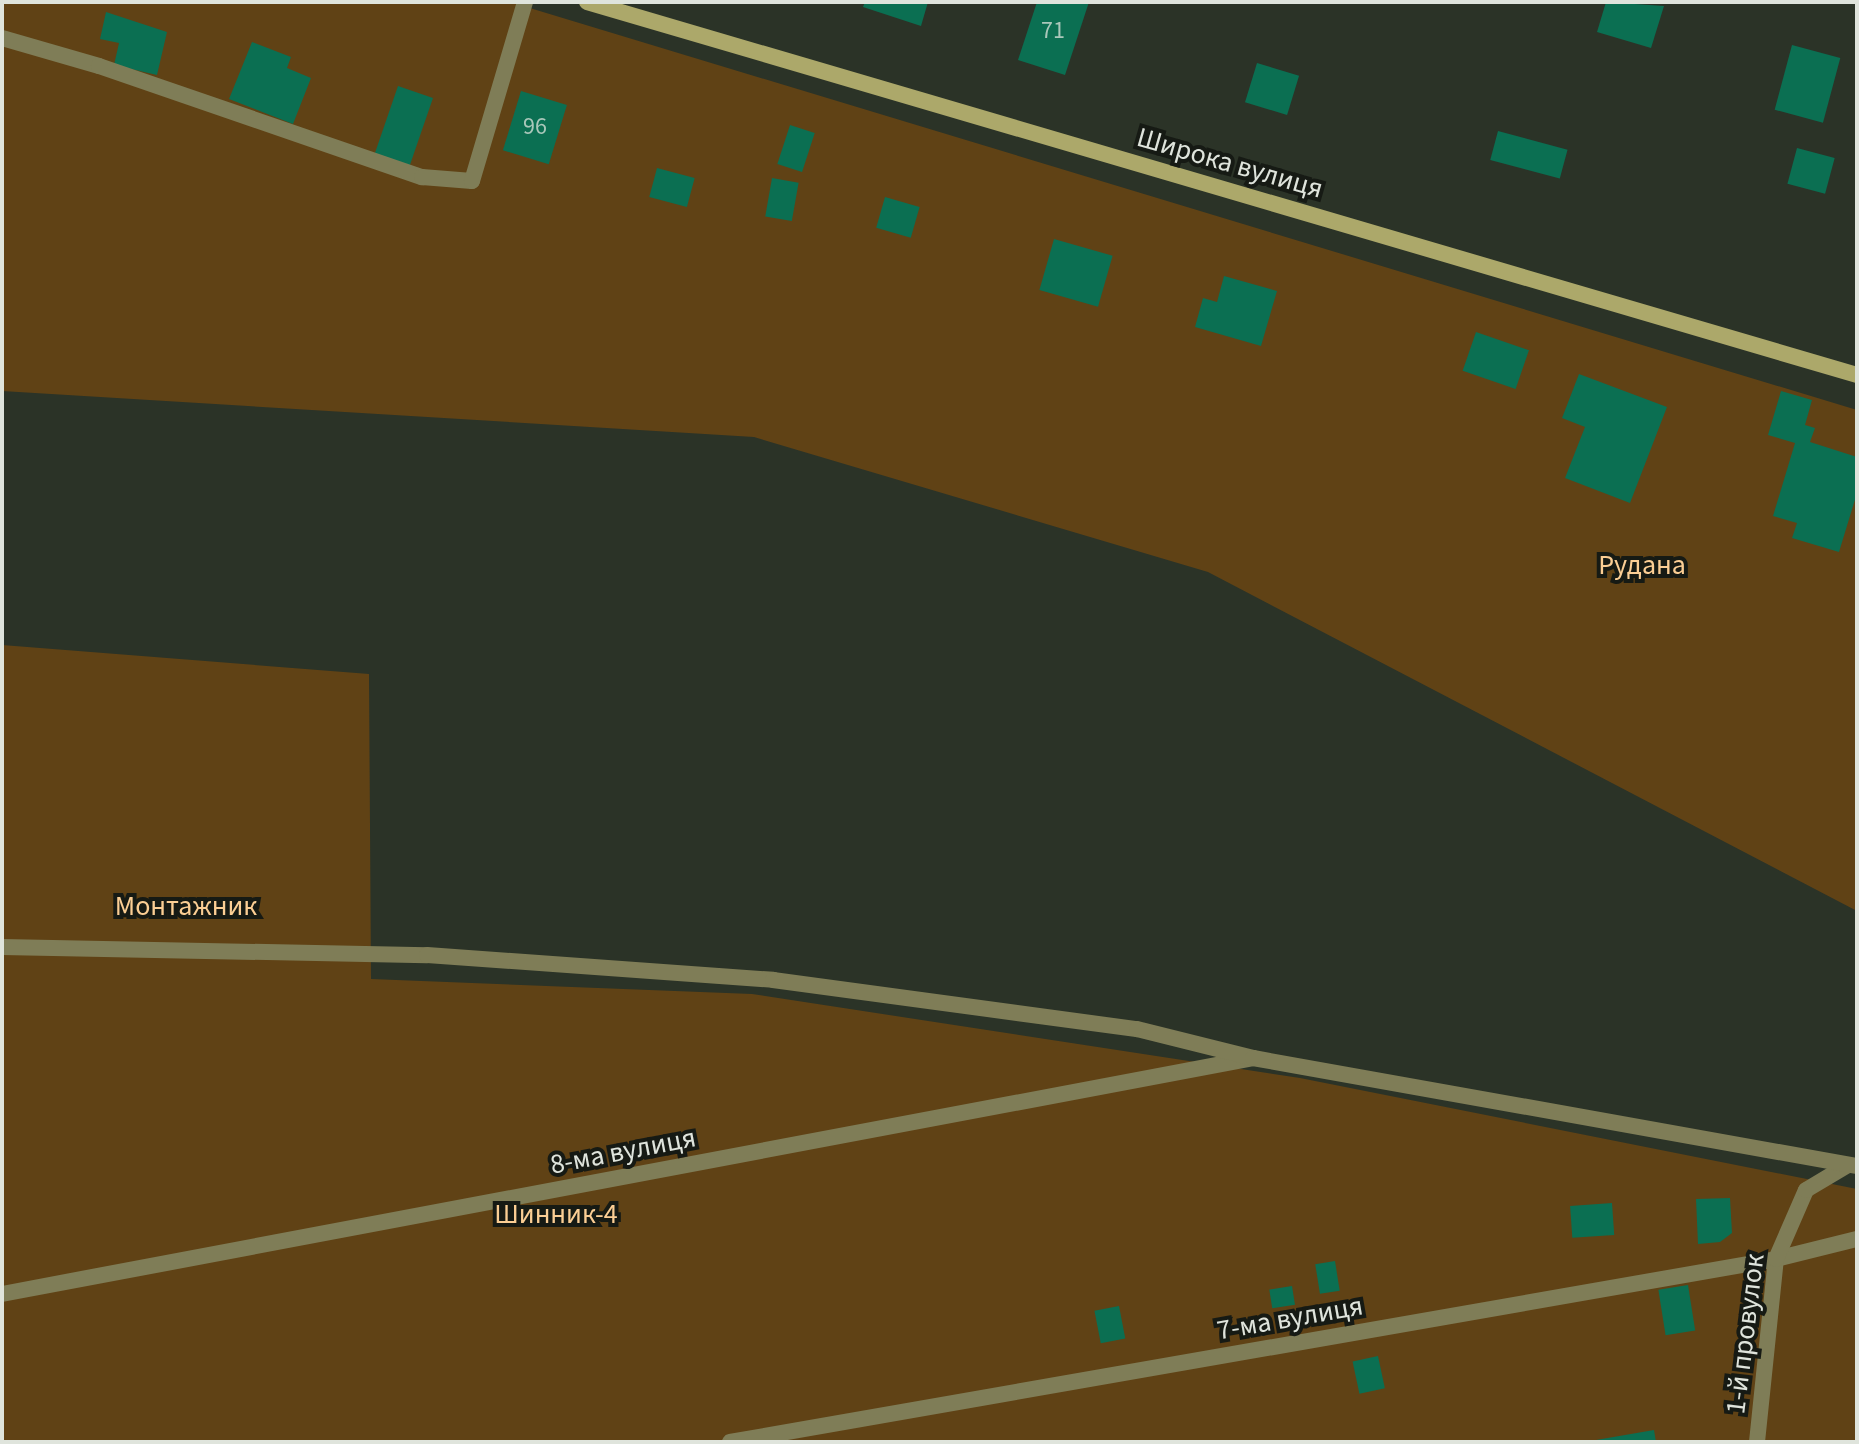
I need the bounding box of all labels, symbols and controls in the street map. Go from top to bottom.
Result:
house number: 71 [1041,17,1065,45]
house number: 96 [523,113,547,141]
street label: Широка вулиця [1133,120,1327,206]
park label: Рудана [1598,548,1686,582]
park label: Монтажник [115,889,257,923]
street label: 8-ма вулиця [547,1120,699,1182]
park label: Шинник-4 [494,1197,618,1231]
street label: 1-й провулок [1719,1252,1771,1416]
street label: 7-ма вулиця [1214,1289,1366,1347]

